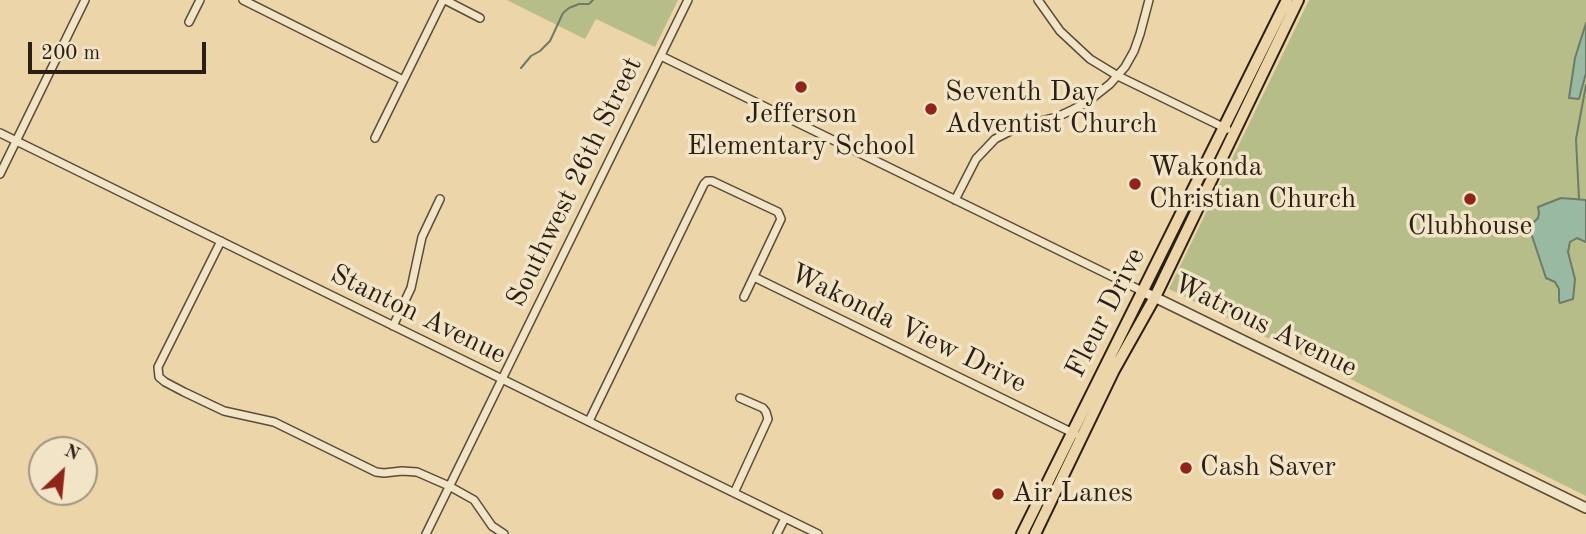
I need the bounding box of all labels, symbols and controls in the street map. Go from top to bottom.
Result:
scale bar [32,28,210,72]
text: 200 m [41,43,100,64]
street label: Southwest 26th Street [500,52,650,312]
place label: Seventh Day Adventist Church [945,76,1158,142]
marker: Jefferson Elementary School [793,79,809,95]
place label: Jefferson Elementary School [687,98,915,164]
marker: Seventh Day Adventist Church [923,101,939,117]
place label: Wakonda Christian Church [1149,151,1356,217]
marker: Wakonda Christian Church [1127,176,1143,192]
marker: Clubhouse [1462,191,1478,207]
place label: Clubhouse [1408,210,1532,244]
street label: Fleur Drive [1059,243,1153,383]
street label: Wakonda View Drive [784,257,1032,401]
street label: Stanton Avenue [324,258,512,372]
street label: Watrous Avenue [1168,267,1362,385]
north arrow [28,436,98,506]
text: N [61,442,82,465]
place label: Cash Saver [1200,451,1336,485]
marker: Cash Saver [1178,460,1194,476]
place label: Air Lanes [1012,477,1133,511]
marker: Air Lanes [990,486,1006,502]

